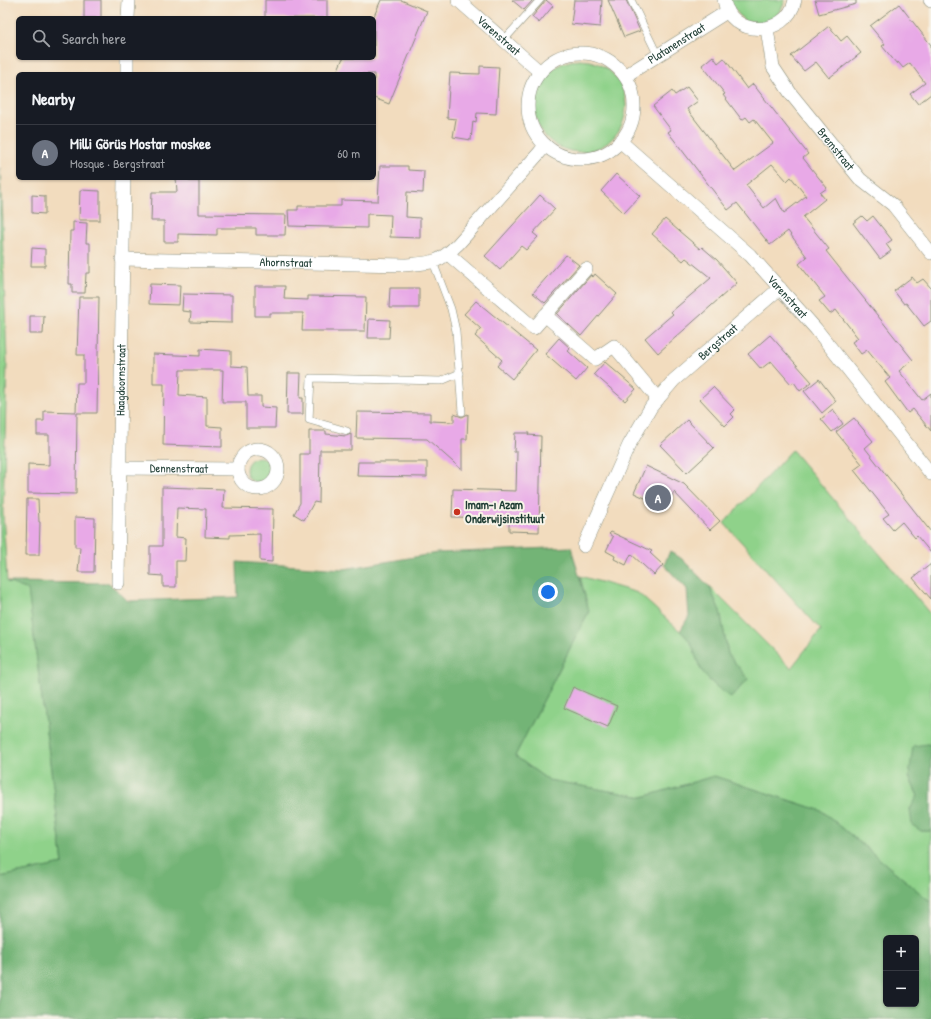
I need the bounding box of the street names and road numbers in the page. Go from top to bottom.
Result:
street label: Varenstraat [473,11,525,60]
street label: Platanenstraat [644,18,709,68]
street label: Bremstraat [814,124,859,175]
street label: Ahornstraat [259,253,313,271]
street label: Varenstraat [764,271,812,323]
street label: Bergstraat [694,319,742,364]
street label: Haagdoornstraat [111,343,130,416]
street label: Dennenstraat [150,459,209,477]

